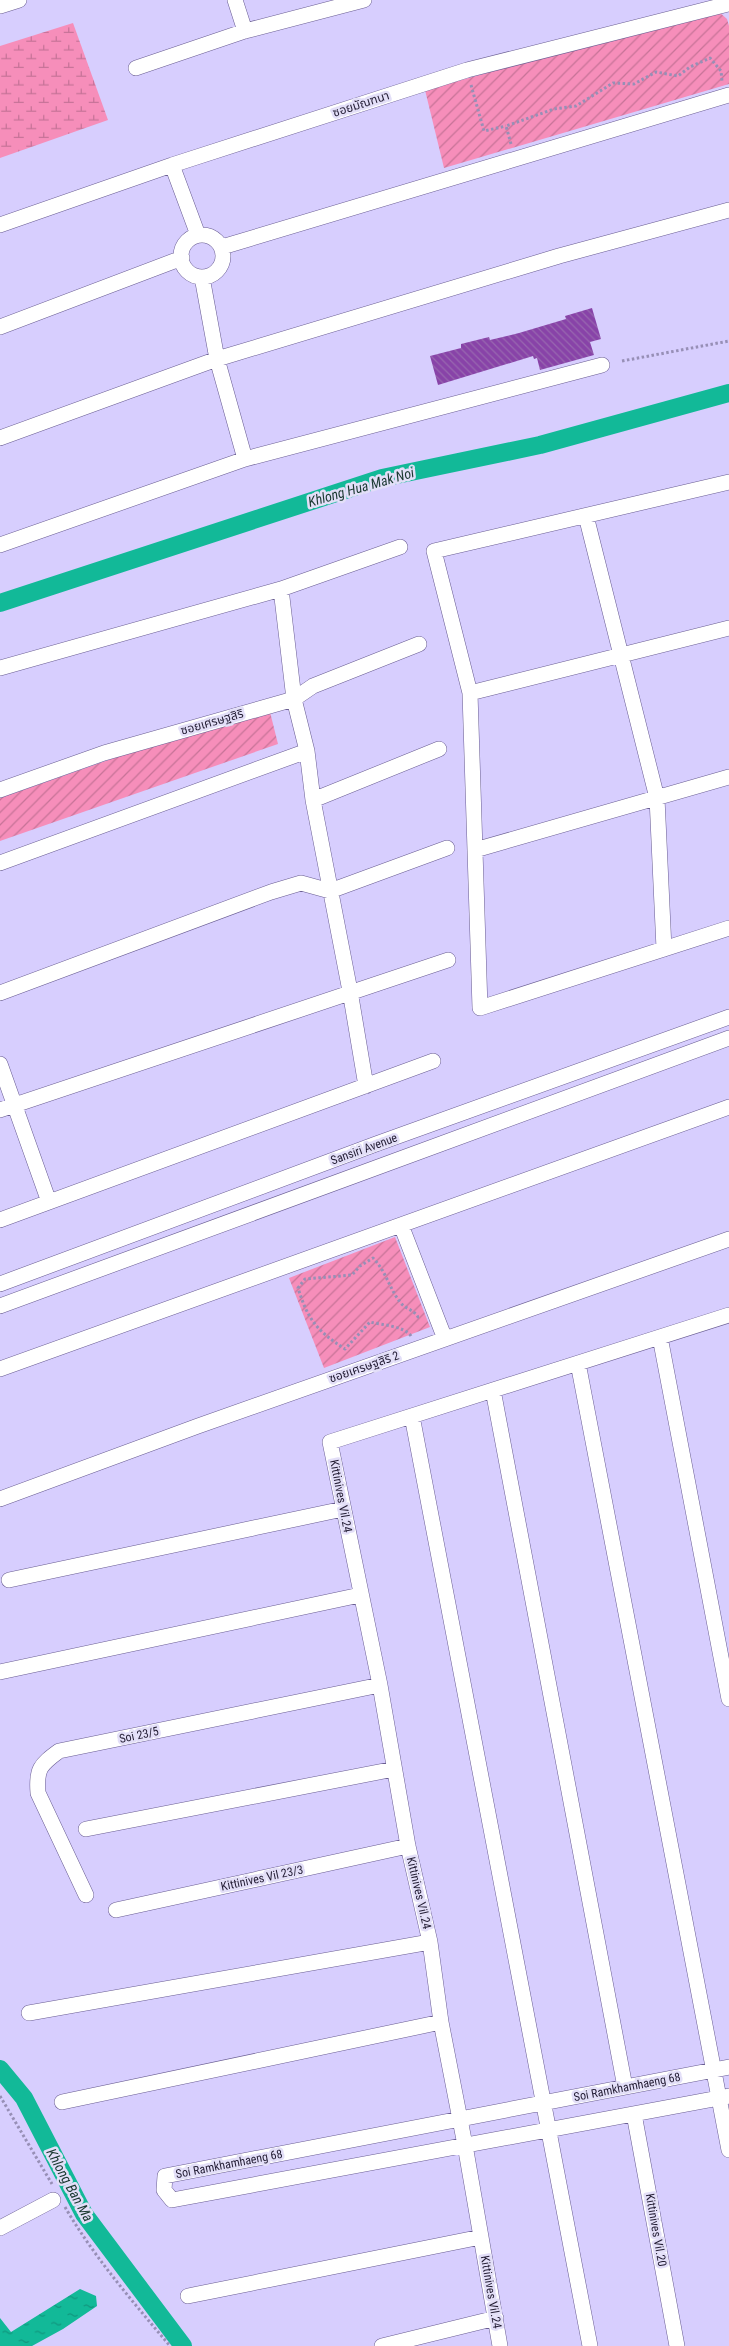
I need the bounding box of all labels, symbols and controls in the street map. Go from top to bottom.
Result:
street label: ซอยมัณฑนา [331,88,391,120]
water label: Khlong Hua Mak Noi [306,464,417,510]
street label: ซอยเศรษฐสิริ [179,706,245,738]
street label: Sansiri Avenue [329,1130,399,1168]
street label: ซอยเศรษฐสิริ 2 [327,1348,401,1386]
street label: Kittinives Vil.24 [327,1458,355,1534]
street label: Soi 23/5 [118,1724,160,1746]
street label: Kittinives Vil.24 [404,1855,434,1931]
street label: Kittinives Vil 23/3 [220,1862,305,1894]
street label: Soi Ramkhamhaeng 68 [572,2070,682,2104]
water label: Khlong Ban Ma [43,2146,97,2224]
street label: Soi Ramkhamhaeng 68 [174,2147,284,2181]
street label: Kittinives Vil.20 [643,2192,669,2268]
street label: Kittinives Vil.24 [478,2254,504,2330]

